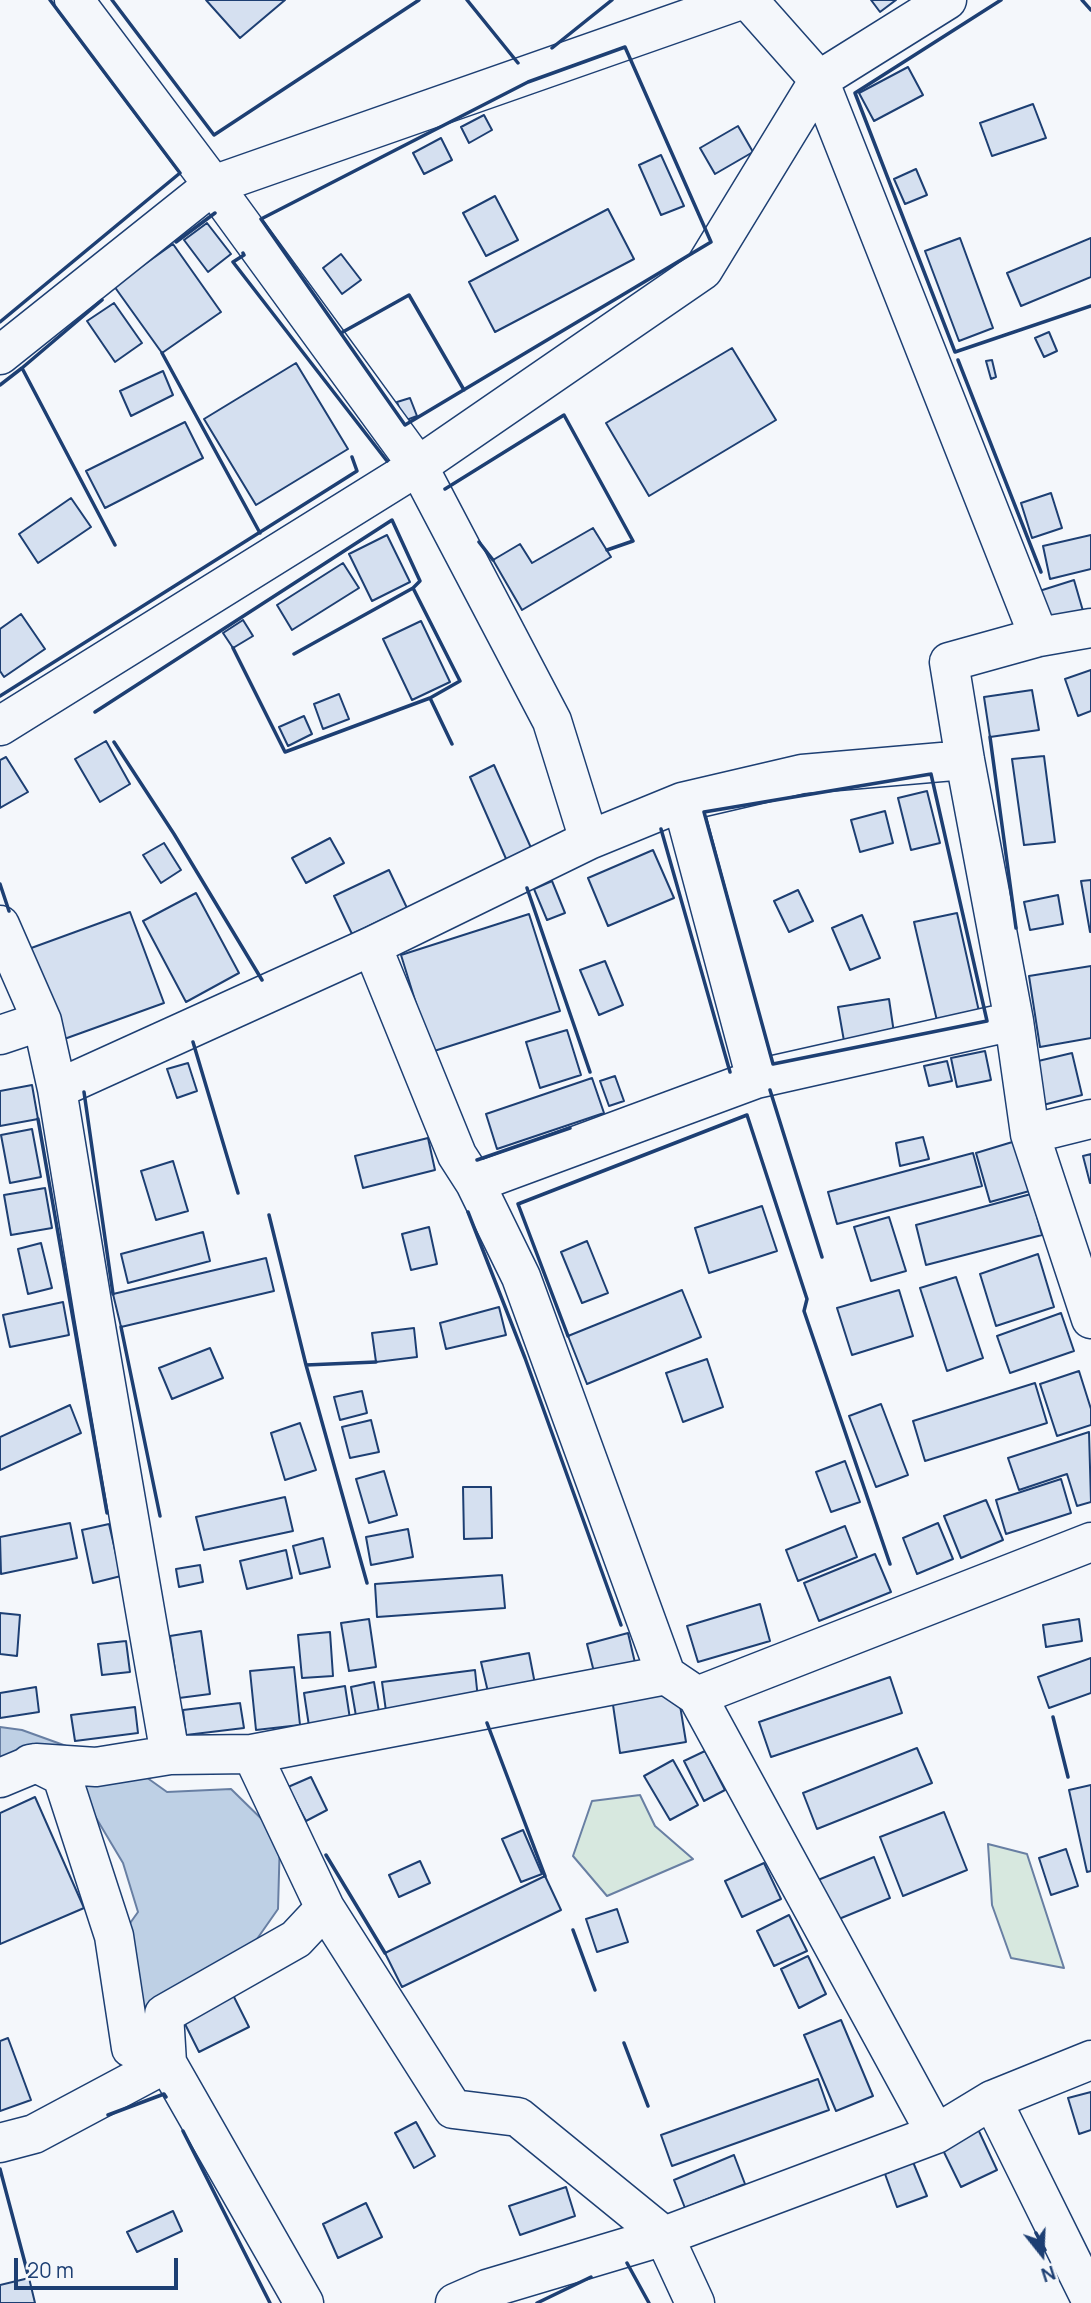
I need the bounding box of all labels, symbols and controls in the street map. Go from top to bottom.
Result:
north arrow [1007,2219,1077,2289]
scale bar [18,2244,182,2288]
text: 20 m [27,2256,74,2284]
text: N [1038,2259,1059,2288]

